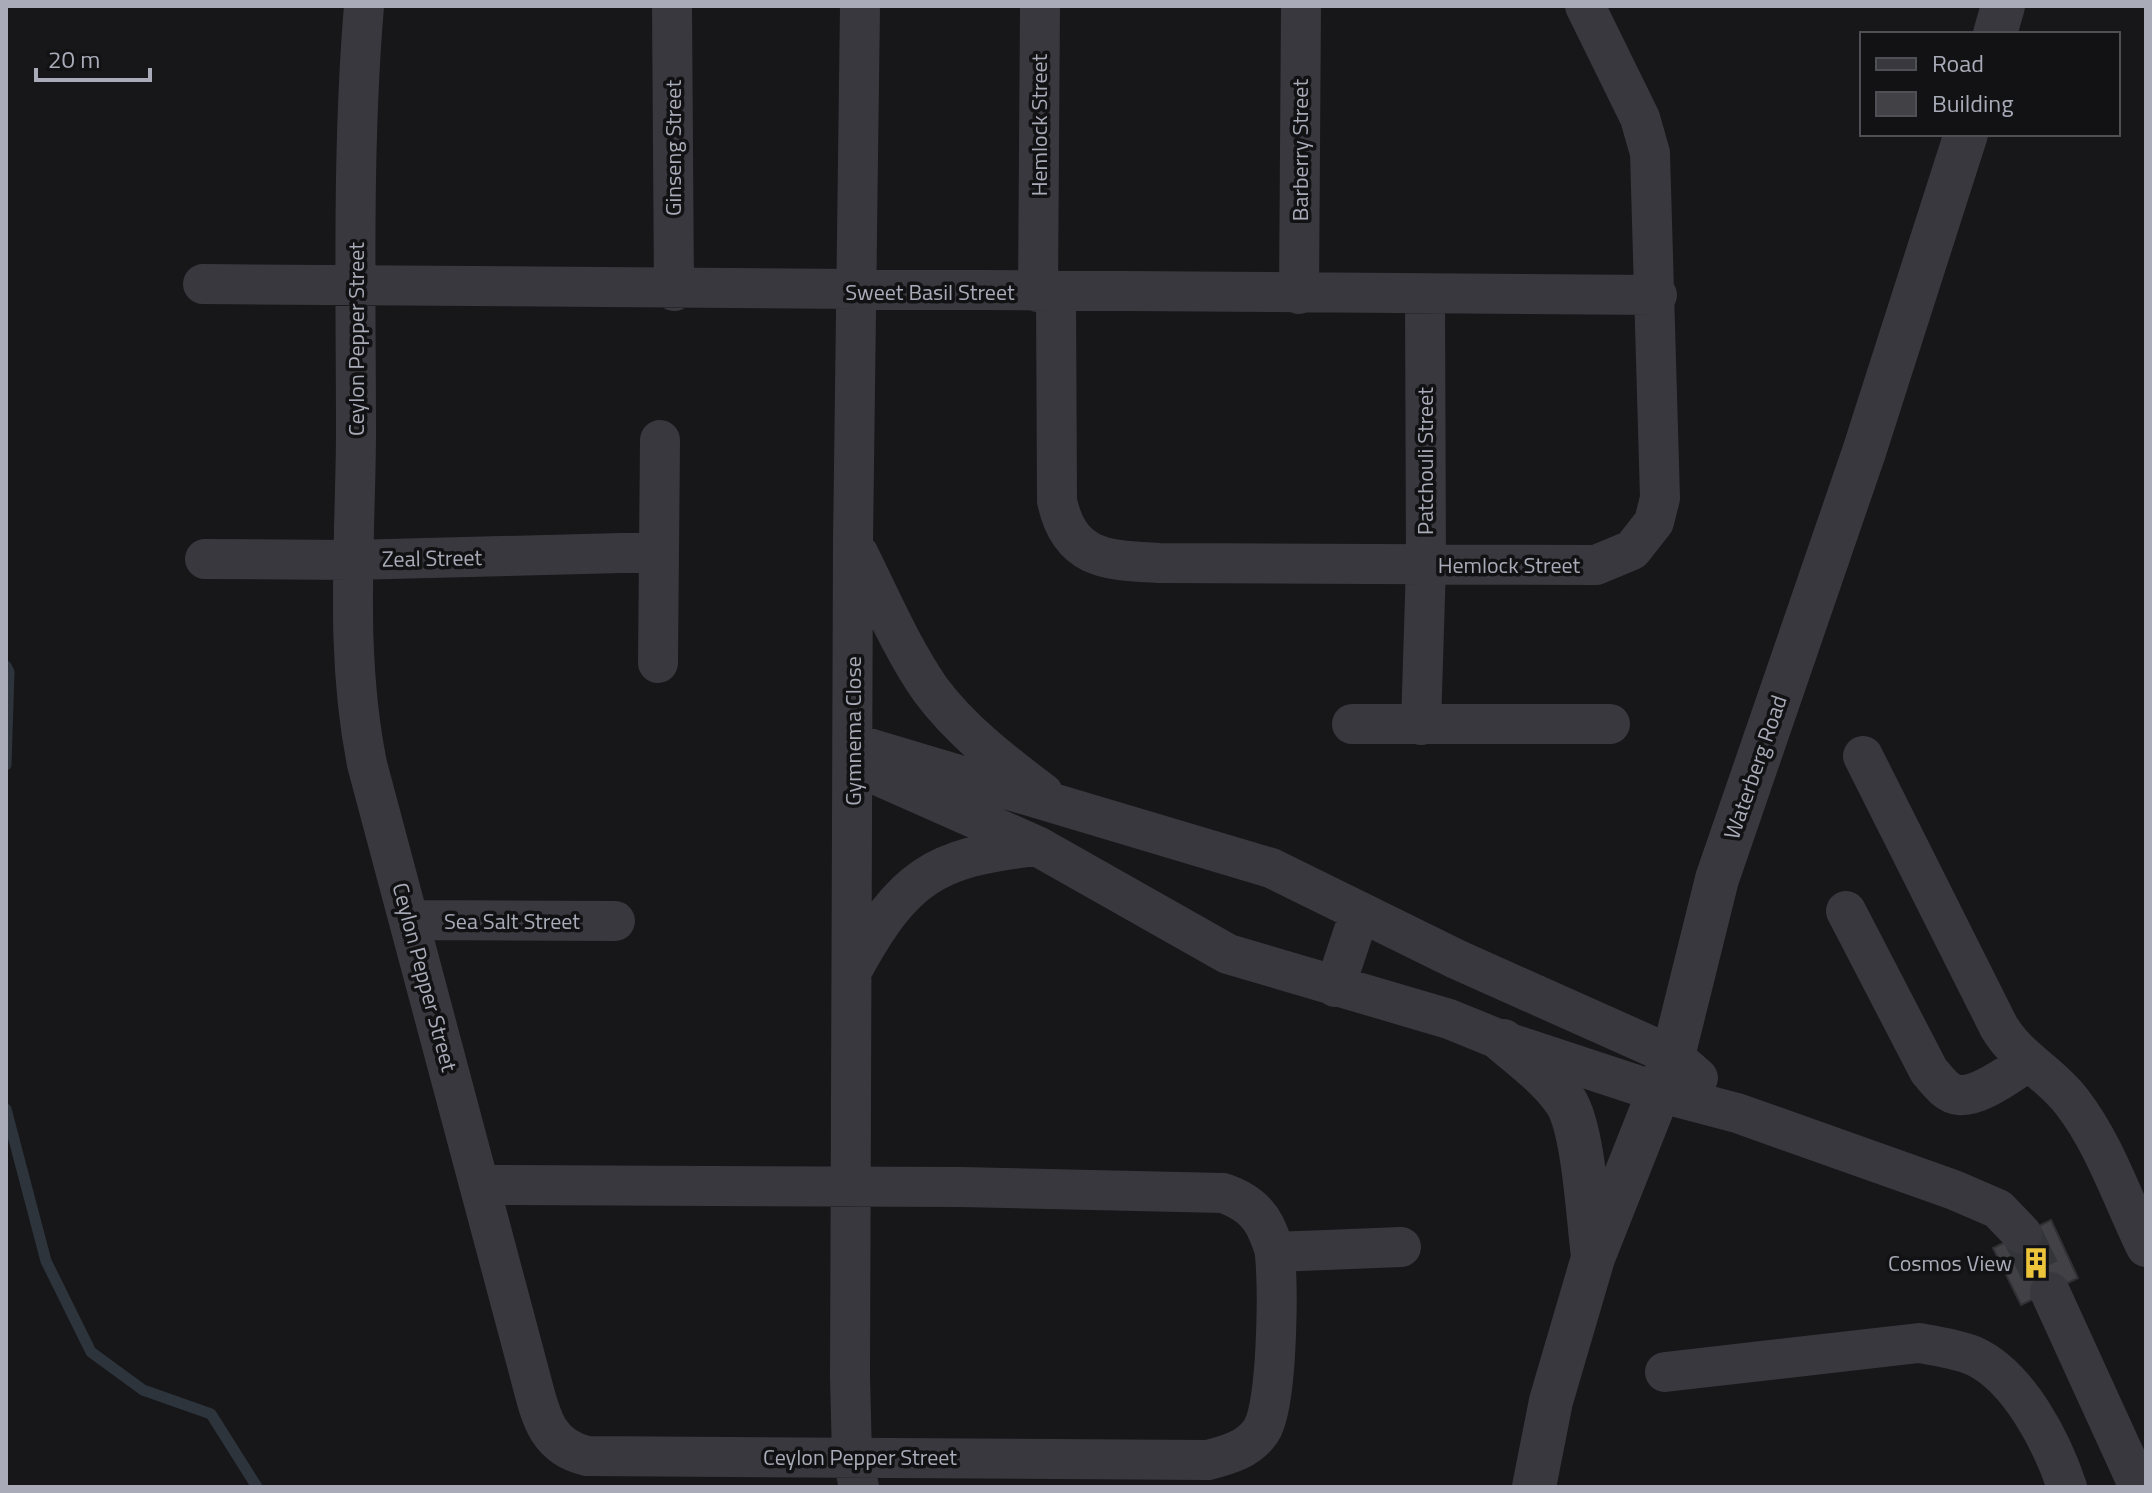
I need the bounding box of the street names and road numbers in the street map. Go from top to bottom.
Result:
street label: Hemlock Street [1022,53,1056,196]
street label: Barberry Street [1283,79,1317,221]
street label: Ginseng Street [656,80,690,216]
street label: Ceylon Pepper Street [339,242,373,436]
street label: Sweet Basil Street [845,275,1015,309]
street label: Patchouli Street [1408,387,1442,535]
street label: Zeal Street [382,540,483,576]
street label: Hemlock Street [1438,548,1581,582]
street label: Gymnema Close [836,656,870,806]
street label: Waterberg Road [1714,690,1796,844]
street label: Ceylon Pepper Street [383,879,467,1075]
street label: Sea Salt Street [444,904,580,938]
street label: Ceylon Pepper Street [763,1440,957,1474]

